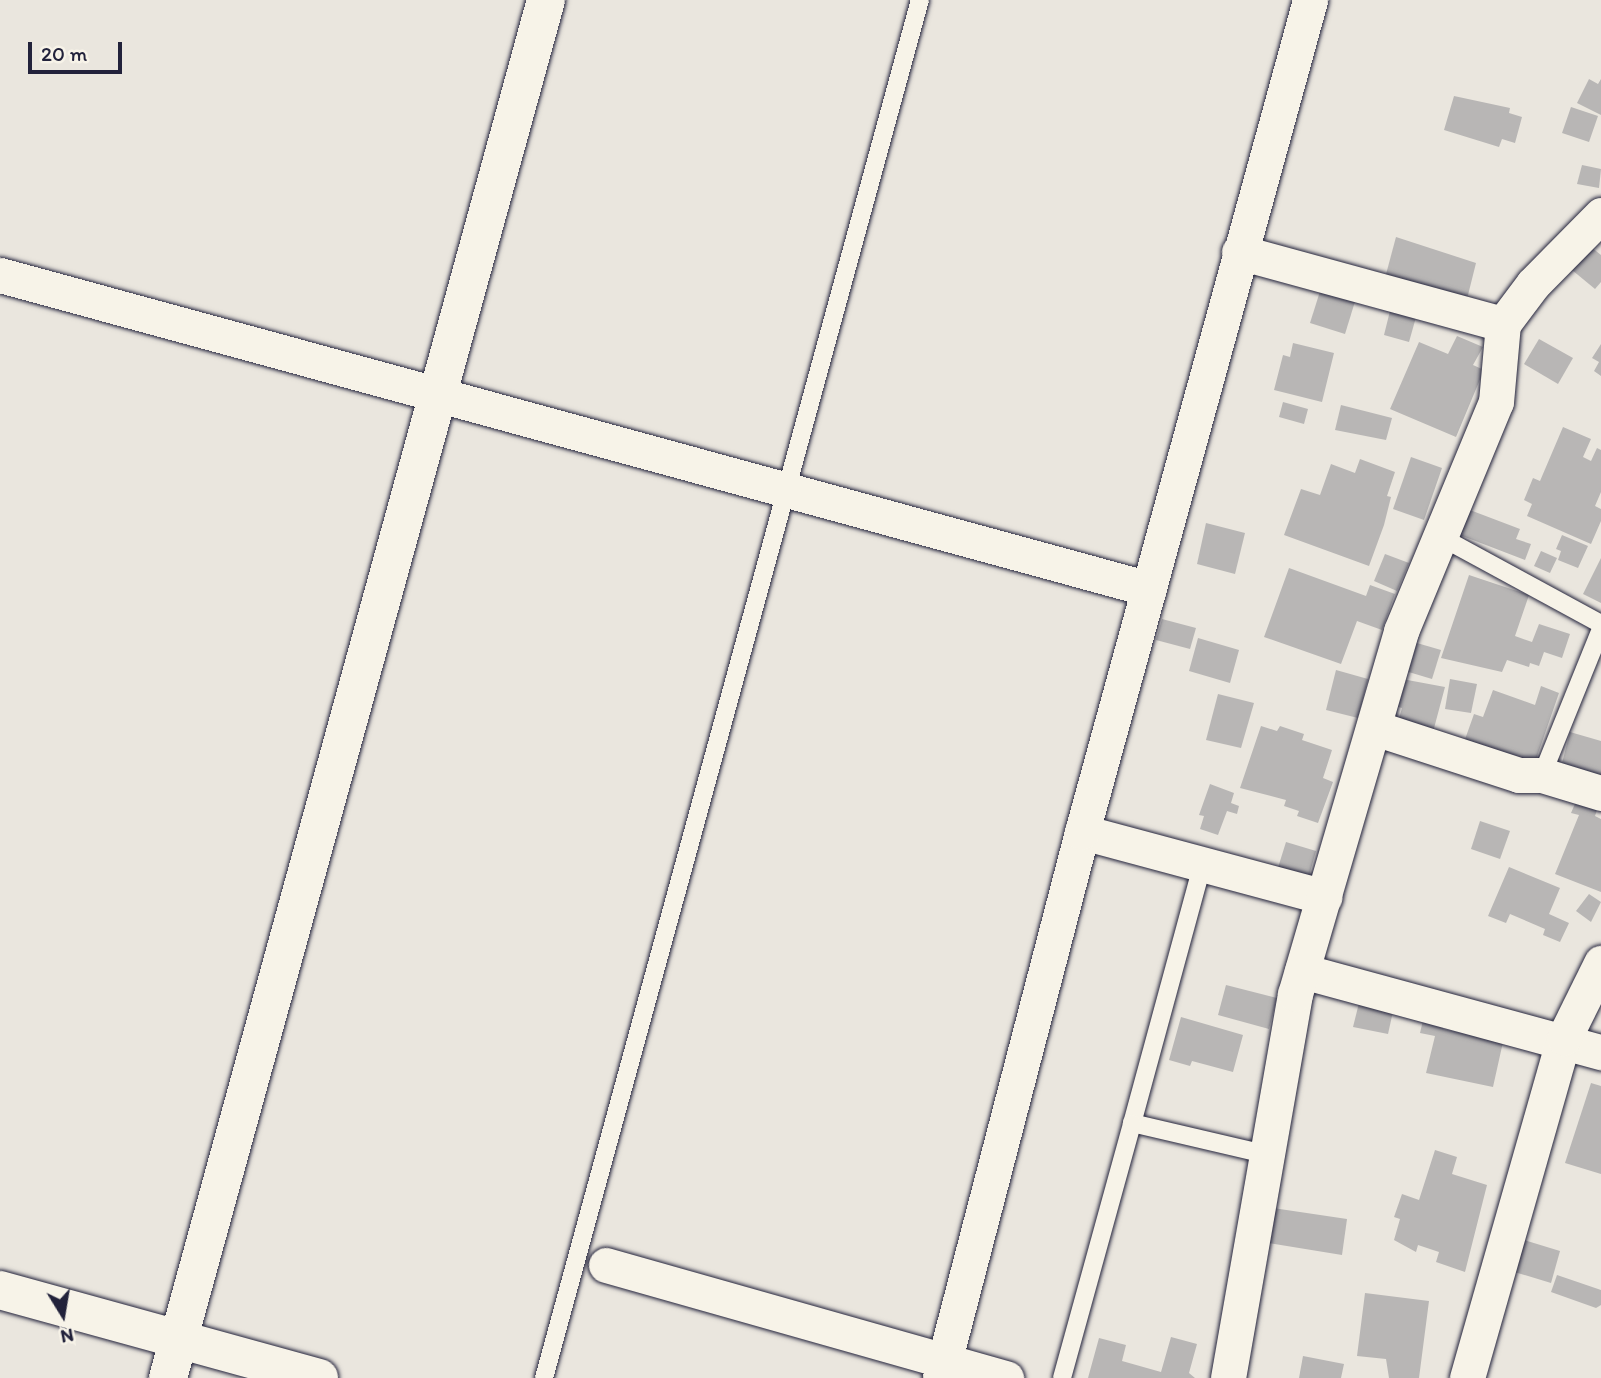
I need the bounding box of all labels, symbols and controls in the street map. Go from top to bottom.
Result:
scale bar [32,28,126,72]
text: 20 m [41,41,87,66]
north arrow [28,1280,98,1350]
text: N [59,1324,76,1349]

